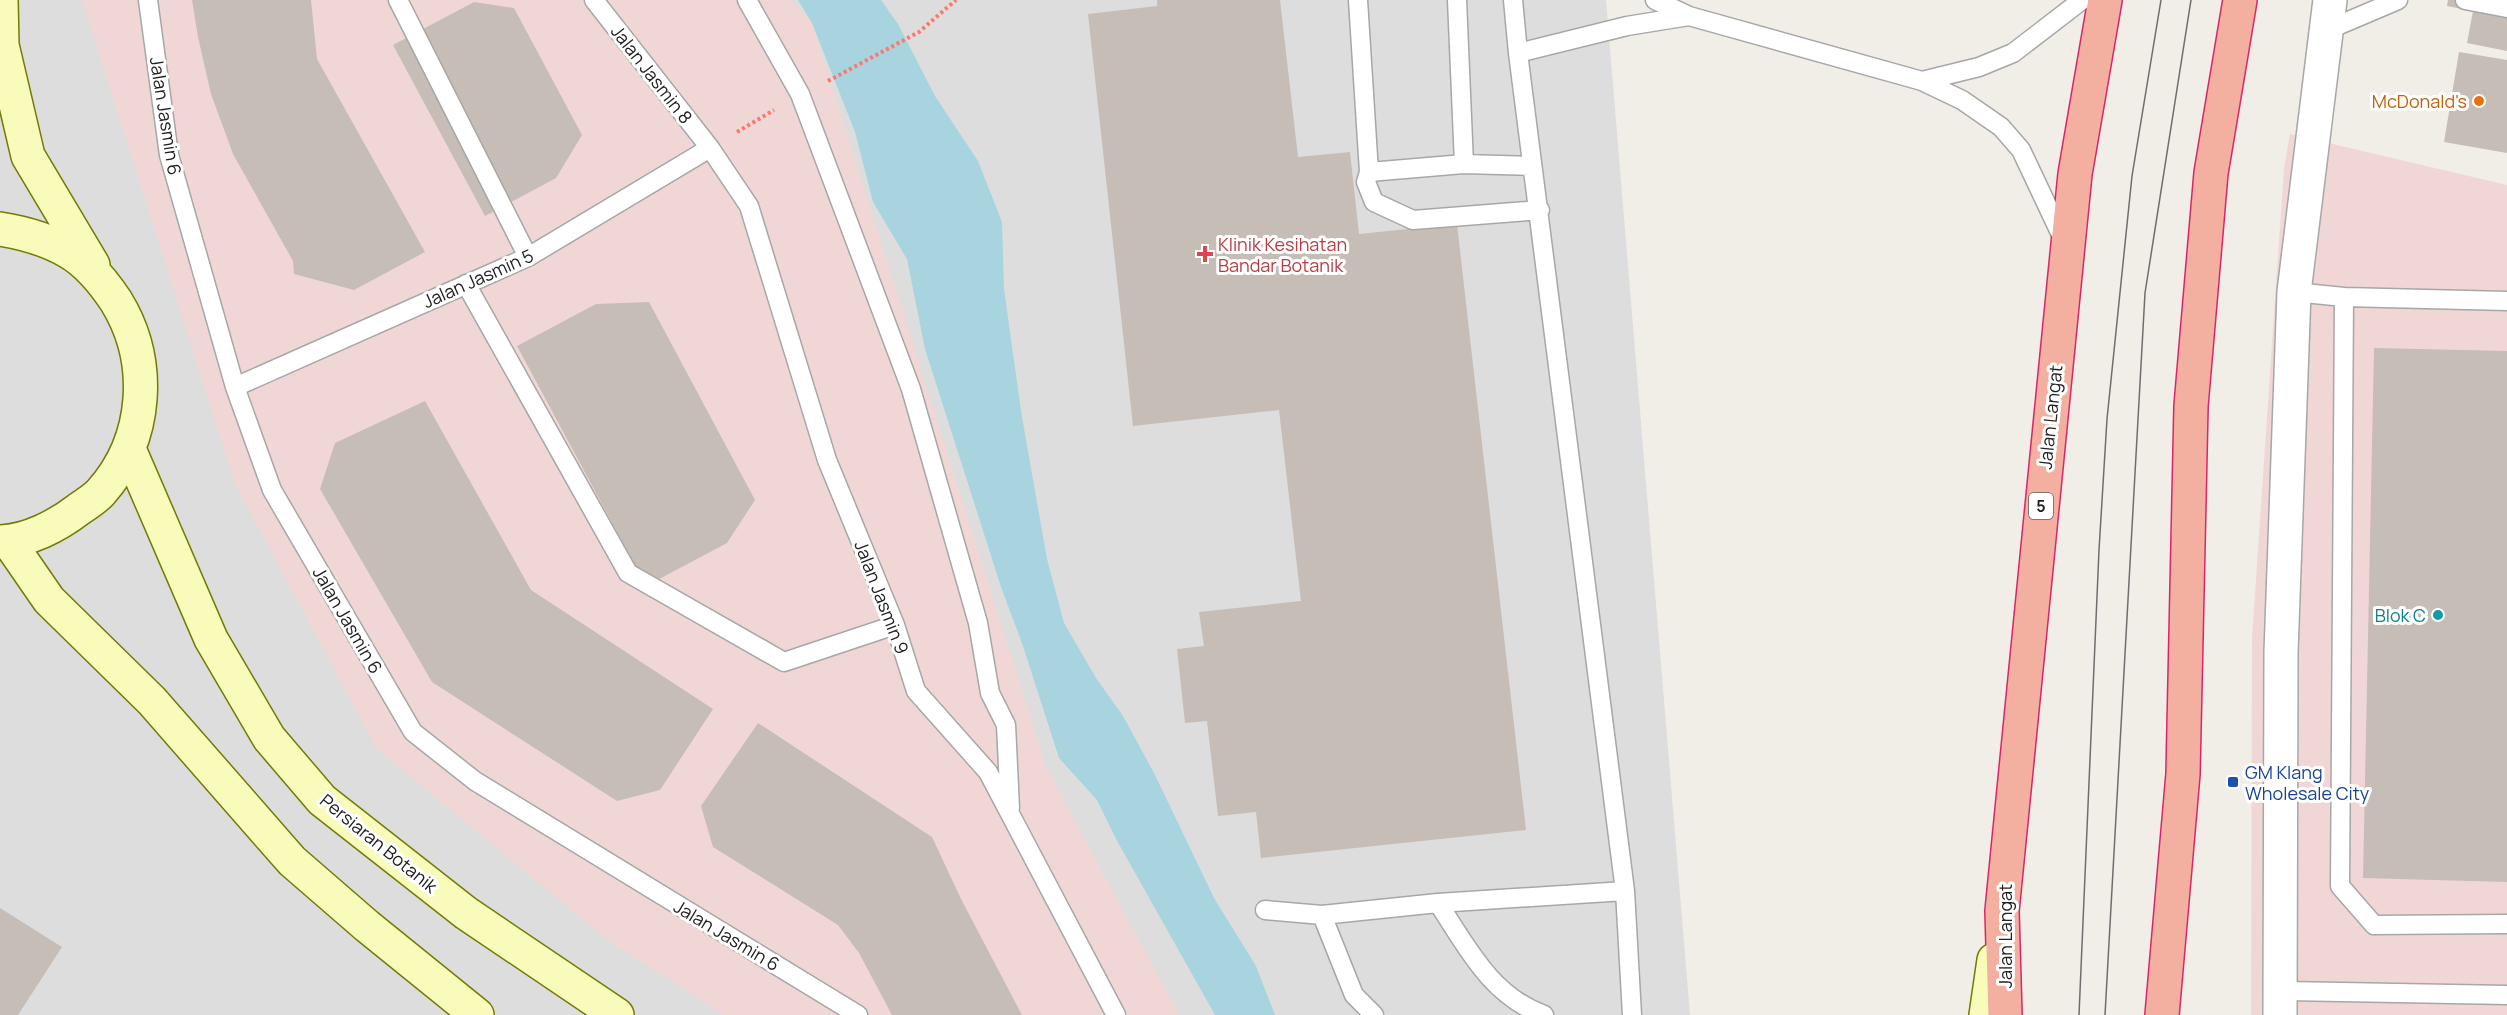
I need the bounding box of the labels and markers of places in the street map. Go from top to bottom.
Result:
place label: McDonald's [2372,89,2467,113]
marker: McDonald's [2472,94,2486,108]
place label: Klinik Kesihatan Bandar Botanik [1218,232,1347,277]
marker: Klinik Kesihatan Bandar Botanik [1196,245,1214,263]
place label: Blok C [2375,603,2426,627]
marker: Blok C [2431,608,2445,622]
place label: GM Klang Wholesale City [2245,760,2370,805]
marker: GM Klang Wholesale City [2226,775,2240,789]

